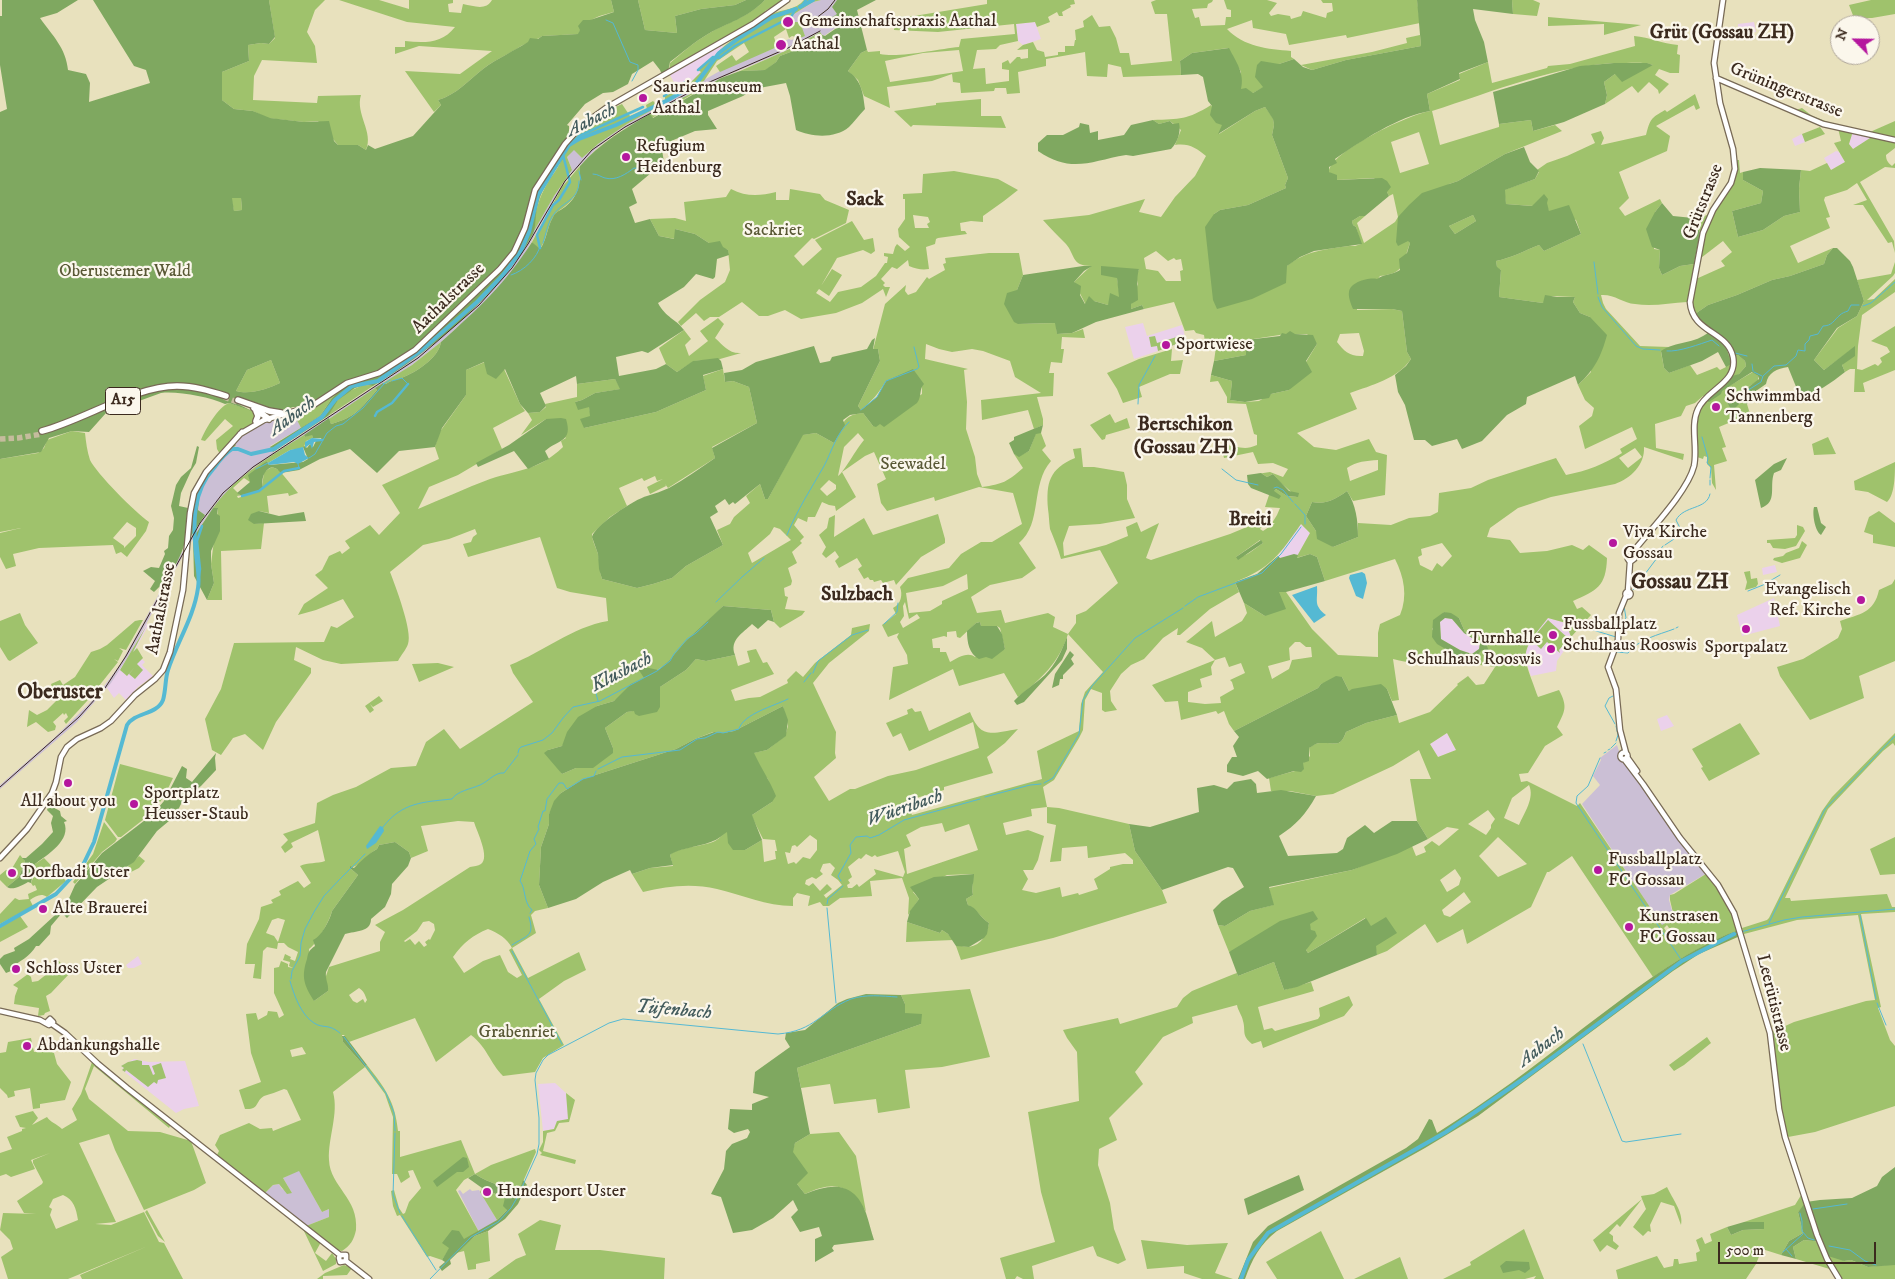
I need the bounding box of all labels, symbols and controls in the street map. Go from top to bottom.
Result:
place label: Gemeinschaftspraxis Aathal [799,11,996,33]
marker: Gemeinschaftspraxis Aathal [781,15,795,29]
north arrow [1830,15,1880,65]
district label: Grüt (Gossau ZH) [1650,22,1794,46]
text: N [1832,26,1853,43]
place label: Aathal [792,34,839,56]
marker: Aathal [774,38,788,52]
street label: Grüningerstrasse [1726,59,1846,123]
place label: Sauriermuseum Aathal [653,77,762,120]
marker: Sauriermuseum Aathal [637,92,649,104]
water label: Aabach [564,99,620,143]
place label: Refugium Heidenburg [636,136,721,178]
marker: Refugium Heidenburg [620,151,632,163]
street label: Grütstrasse [1679,161,1729,243]
district label: Sack [846,189,884,213]
park label: Sackriet [744,220,802,242]
street label: Aathalstrasse [408,259,490,339]
park label: Oberustemer Wald [59,261,191,283]
place label: Sportwiese [1176,334,1253,356]
marker: Sportwiese [1160,339,1172,351]
place label: Schwimmbad Tannenberg [1726,386,1821,428]
road number: A15 [106,388,140,414]
water label: Aabach [265,392,321,442]
marker: Schwimmbad Tannenberg [1710,401,1722,413]
district label: Bertschikon (Gossau ZH) [1134,414,1236,461]
park label: Seewadel [880,454,946,476]
district label: Breiti [1229,510,1271,532]
place label: Viva Kirche Gossau [1623,522,1707,564]
marker: Viva Kirche Gossau [1607,537,1619,549]
street label: Aathalstrasse [143,561,181,657]
district label: Gossau ZH [1631,570,1729,596]
place label: Evangelisch Ref. Kirche [1764,579,1851,622]
district label: Sulzbach [821,584,893,608]
marker: Evangelisch Ref. Kirche [1855,594,1867,606]
place label: Fussballplatz Schulhaus Rooswis [1563,614,1697,656]
marker: Sportpalatz [1740,623,1752,635]
place label: Turnhalle Schulhaus Rooswis [1407,628,1541,670]
marker: Fussballplatz Schulhaus Rooswis [1547,629,1559,641]
place label: Sportpalatz [1705,637,1787,659]
marker: Turnhalle Schulhaus Rooswis [1545,643,1557,655]
water label: Klusbach [588,648,656,698]
district label: Oberuster [17,680,103,706]
marker: All about you [62,777,74,789]
place label: Sportplatz Heusser-Staub [144,783,248,826]
water label: Wüeribach [864,785,946,833]
place label: All about you [20,791,116,813]
marker: Sportplatz Heusser-Staub [128,798,140,810]
place label: Fussballplatz FC Gossau [1608,849,1702,892]
place label: Dorfbadi Uster [22,862,130,884]
marker: Fussballplatz FC Gossau [1592,864,1604,876]
marker: Dorfbadi Uster [6,867,18,879]
place label: Alte Brauerei [53,898,147,920]
marker: Alte Brauerei [37,903,49,915]
place label: Kunstrasen FC Gossau [1639,906,1719,949]
marker: Kunstrasen FC Gossau [1623,921,1635,933]
street label: Leerütistrasse [1751,952,1795,1054]
place label: Schloss Uster [26,958,122,980]
marker: Schloss Uster [10,963,22,975]
water label: Tüfenbach [635,996,713,1026]
park label: Grabenriet [479,1022,555,1044]
water label: Aabach [1514,1023,1570,1073]
place label: Abdankungshalle [37,1035,160,1057]
marker: Abdankungshalle [21,1040,33,1052]
place label: Hundesport Uster [497,1181,626,1203]
marker: Hundesport Uster [481,1186,493,1198]
scale bar [1720,1232,1878,1264]
text: 500 m [1726,1241,1764,1260]

